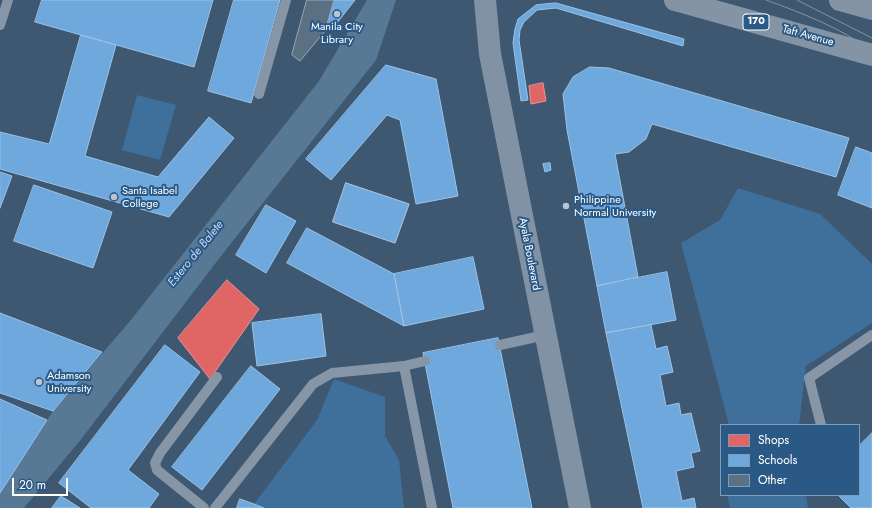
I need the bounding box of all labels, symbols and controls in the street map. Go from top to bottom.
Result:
marker: Manila City Library [332,9,342,19]
road number: 170 [743,14,769,30]
place label: Manila City Library [311,20,363,46]
street label: Taft Avenue [781,23,835,49]
place label: Santa Isabel College [122,184,177,210]
marker: Santa Isabel College [109,192,119,202]
place label: Philippine Normal University [574,193,656,219]
marker: Philippine Normal University [561,201,571,211]
street label: Ayala Boulevard [515,216,543,292]
water label: Estero de Balete [165,218,227,290]
place label: Adamson University [47,369,91,395]
marker: Adamson University [34,377,44,387]
legend [720,424,860,496]
text: Shops [758,431,789,449]
text: Schools [758,451,797,469]
scale bar [14,470,70,496]
text: Other [758,471,787,489]
text: 20 m [19,476,46,494]

